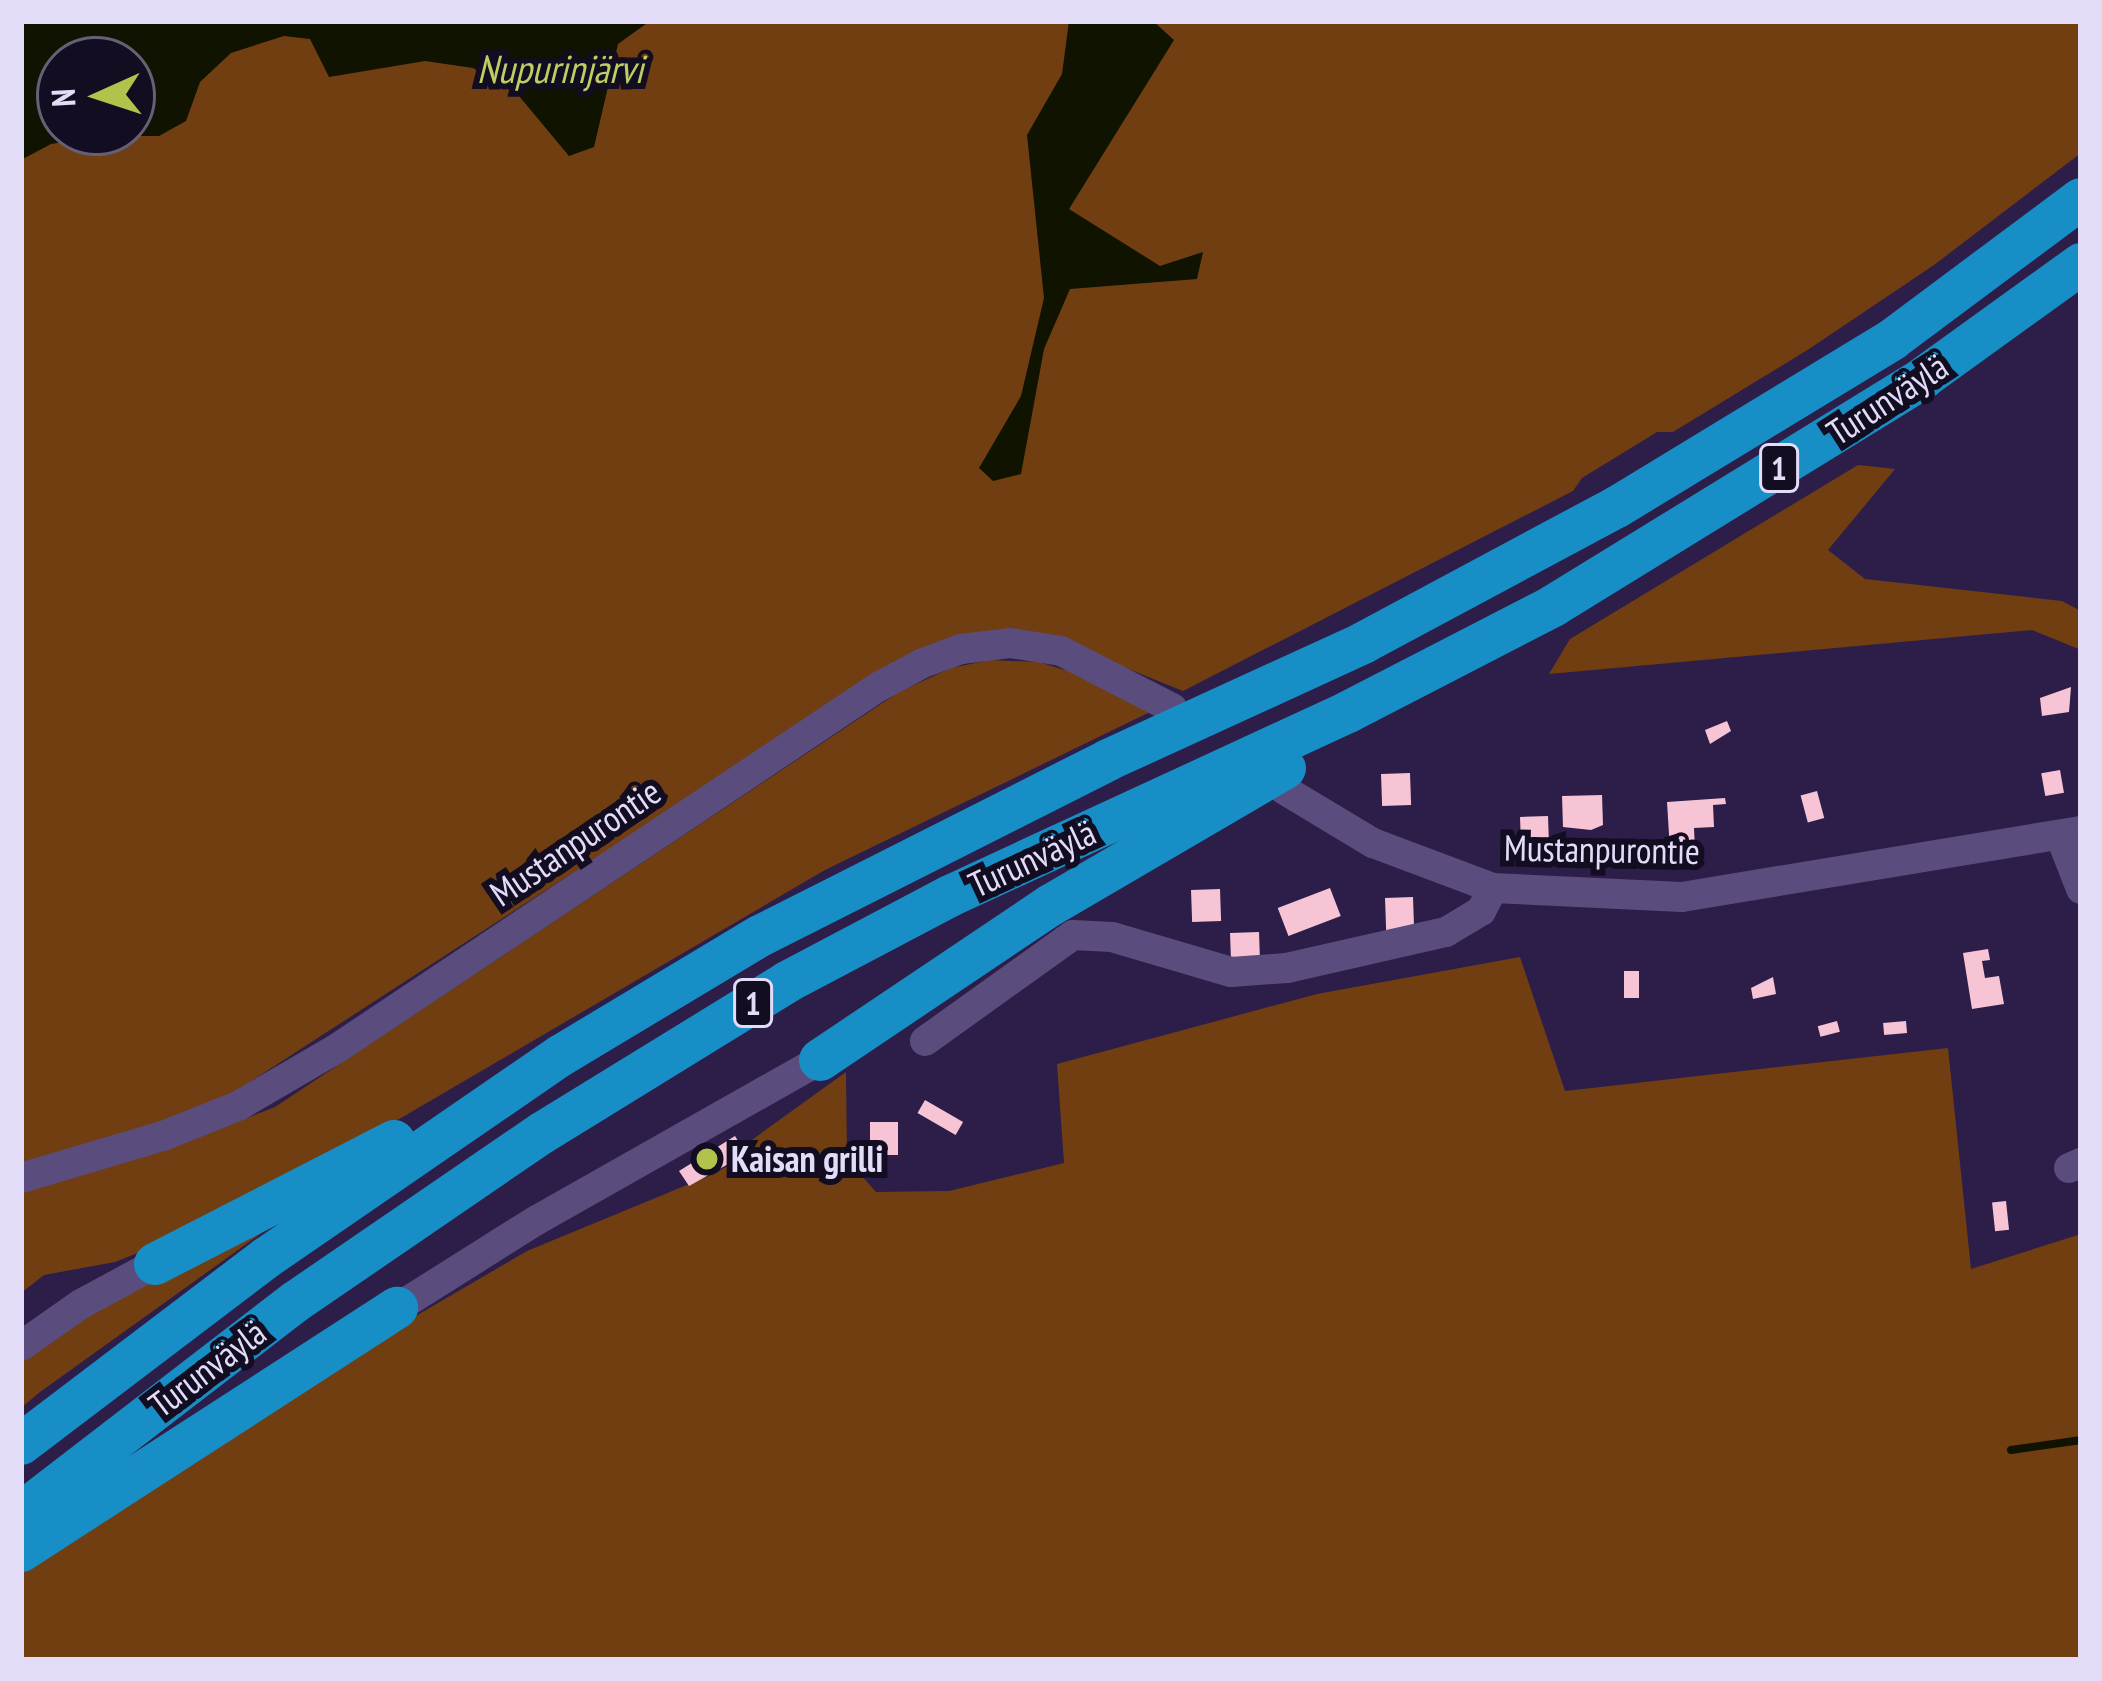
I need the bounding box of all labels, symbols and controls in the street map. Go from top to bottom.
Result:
north arrow [36,36,156,156]
water label: Nupurinjärvi [477,46,643,92]
text: N [41,88,84,108]
street label: Turunväylä [1819,344,1955,454]
road number: 1 [1758,441,1800,495]
street label: Mustanpurontie [482,769,668,915]
street label: Turunväylä [962,810,1102,906]
street label: Mustanpurontie [1504,826,1700,872]
road number: 1 [732,976,774,1030]
place label: Kaisan grilli [731,1137,883,1181]
marker: Kaisan grilli [694,1146,720,1172]
street label: Turunväylä [140,1310,274,1426]

